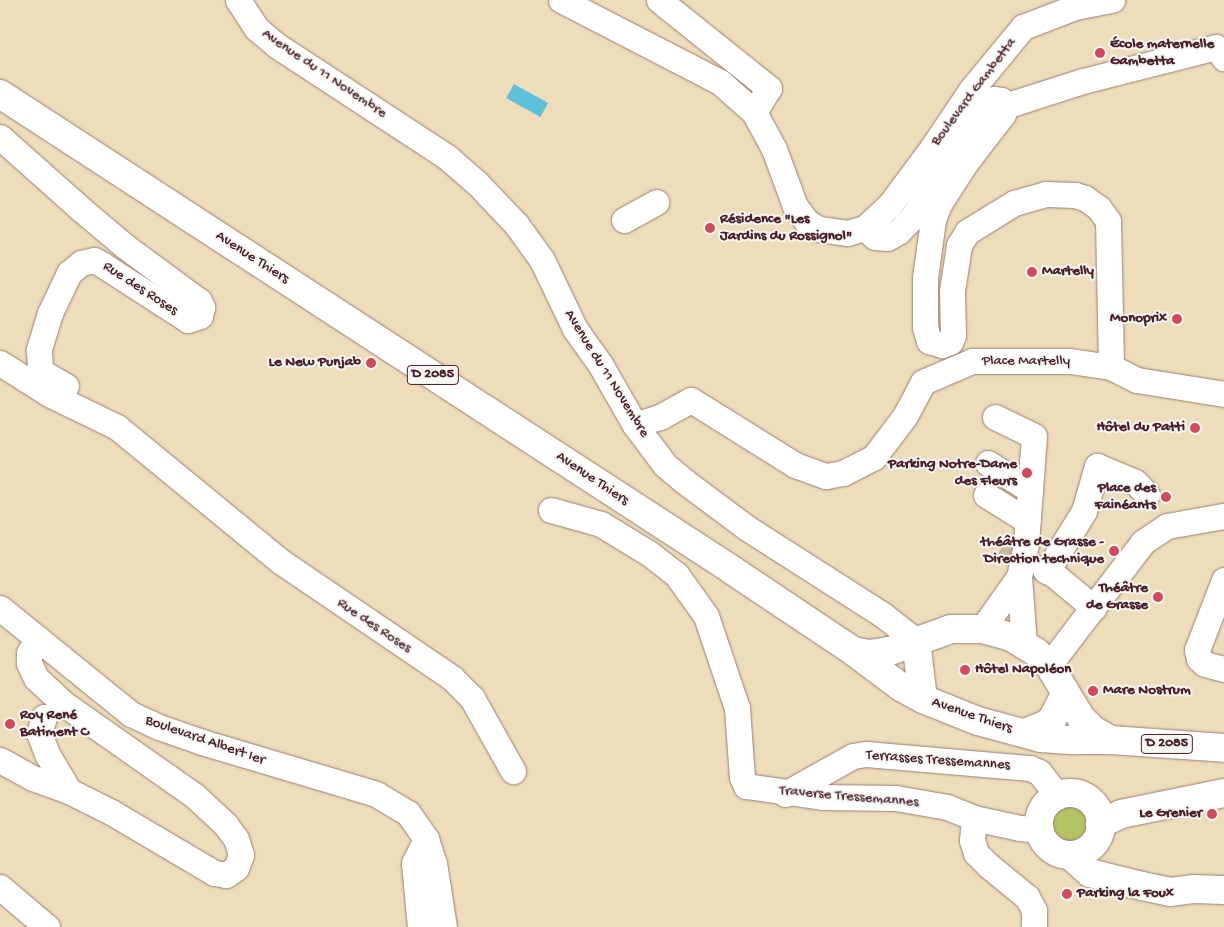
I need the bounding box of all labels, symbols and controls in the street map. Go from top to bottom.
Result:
street label: Avenue du 11 Novembre [258,25,390,123]
street label: Boulevard Gambetta [927,34,1021,150]
place label: École maternelle Gambetta [1110,35,1214,70]
marker: École maternelle Gambetta [1094,47,1106,59]
place label: Résidence "Les Jardins du Rossignol" [720,210,852,245]
marker: Résidence "Les Jardins du Rossignol" [704,222,716,234]
street label: Avenue Thiers [212,227,292,289]
street label: Rue des Roses [99,258,181,320]
place label: Martelly [1042,263,1094,281]
marker: Martelly [1026,266,1038,278]
street label: Avenue du 11 Novembre [559,307,653,441]
place label: Monoprix [1110,310,1167,328]
marker: Monoprix [1171,313,1183,325]
street label: Place Martelly [982,353,1070,371]
place label: Le New Punjab [268,354,361,372]
marker: Le New Punjab [365,357,377,369]
road number: D 2085 [407,364,459,386]
place label: Hôtel du Patti [1096,419,1185,437]
marker: Hôtel du Patti [1189,422,1201,434]
street label: Avenue Thiers [552,448,632,510]
place label: Parking Notre-Dame des Fleurs [888,455,1017,490]
marker: Parking Notre-Dame des Fleurs [1021,467,1033,479]
place label: Place des Fainéants [1095,479,1156,514]
marker: Place des Fainéants [1160,491,1172,503]
place label: théâtre de Grasse - Direction technique [981,533,1104,568]
marker: théâtre de Grasse - Direction technique [1108,545,1120,557]
place label: Théâtre de Grasse [1086,579,1148,614]
marker: Théâtre de Grasse [1152,591,1164,603]
street label: Rue des Roses [333,594,415,658]
place label: Hôtel Napoléon [975,661,1071,679]
marker: Hôtel Napoléon [959,664,971,676]
place label: Mare Nostrum [1103,682,1191,700]
marker: Mare Nostrum [1087,685,1099,697]
street label: Avenue Thiers [929,694,1015,738]
place label: Roy René Batiment C [20,706,89,741]
street label: Boulevard Albert Ier [143,712,267,770]
marker: Roy René Batiment C [4,718,16,730]
road number: D 2085 [1141,732,1193,756]
street label: Terrasses Tressemannes [865,747,1011,775]
street label: Traverse Tressemannes [778,782,920,812]
place label: Le Grenier [1139,805,1202,823]
marker: Le Grenier [1206,808,1218,820]
place label: Parking la Foux [1077,885,1174,903]
marker: Parking la Foux [1061,888,1073,900]

